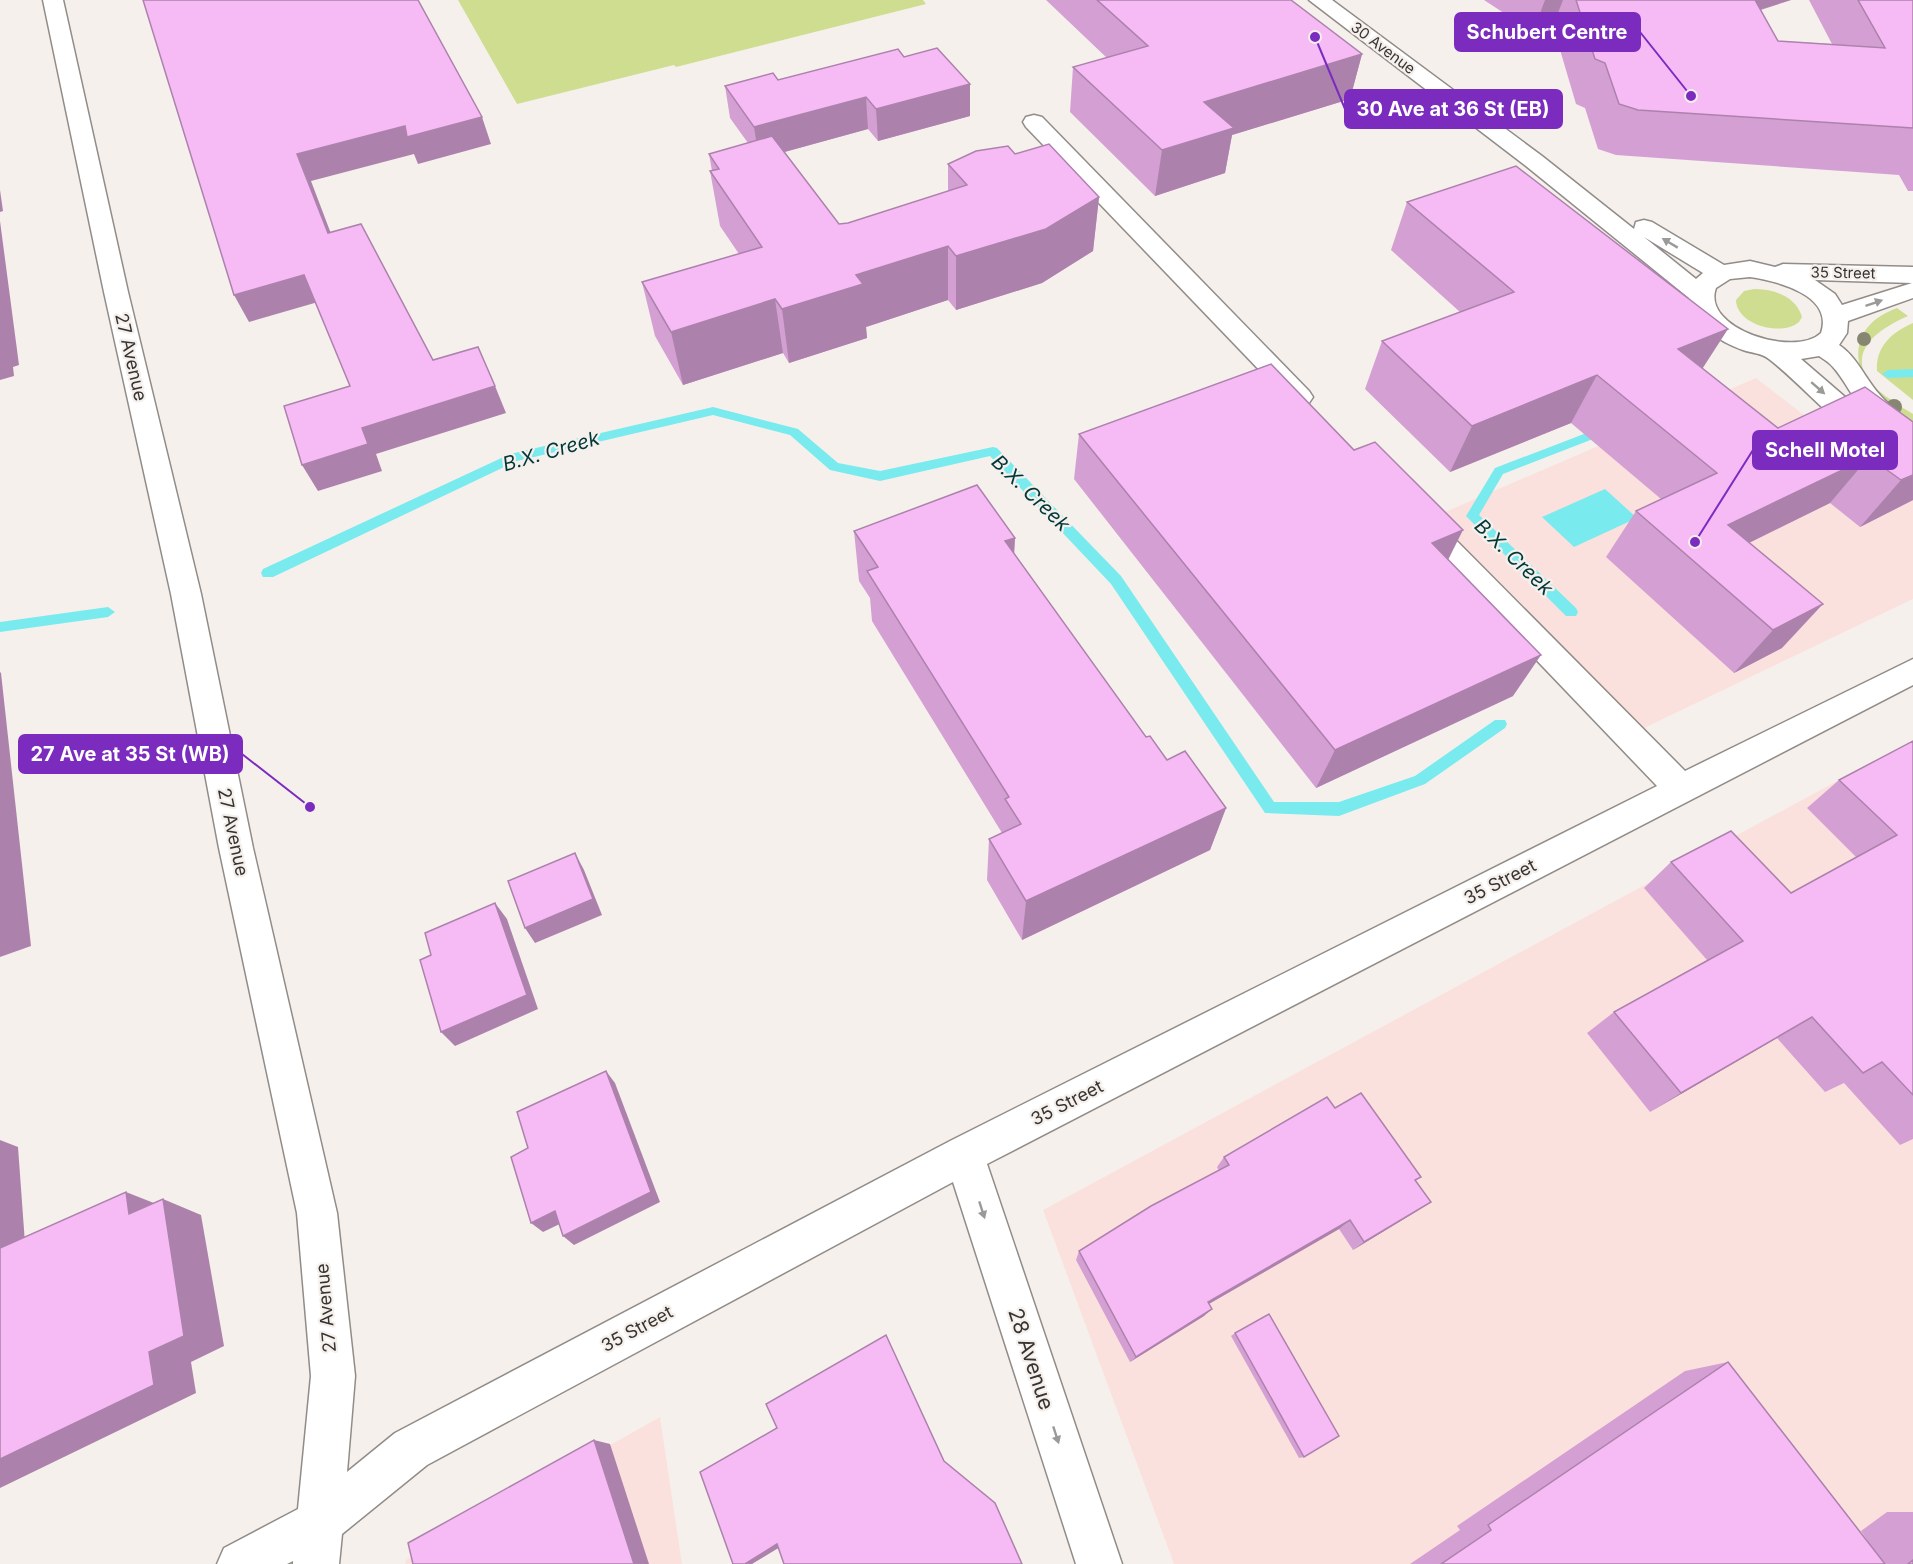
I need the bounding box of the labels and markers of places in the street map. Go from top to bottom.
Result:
callout: Schubert Centre [1455,13,1640,51]
callout: 30 Ave at 36 St (EB) [1345,90,1562,128]
callout: Schell Motel [1753,431,1897,469]
callout: 27 Ave at 35 St (WB) [19,735,242,773]

